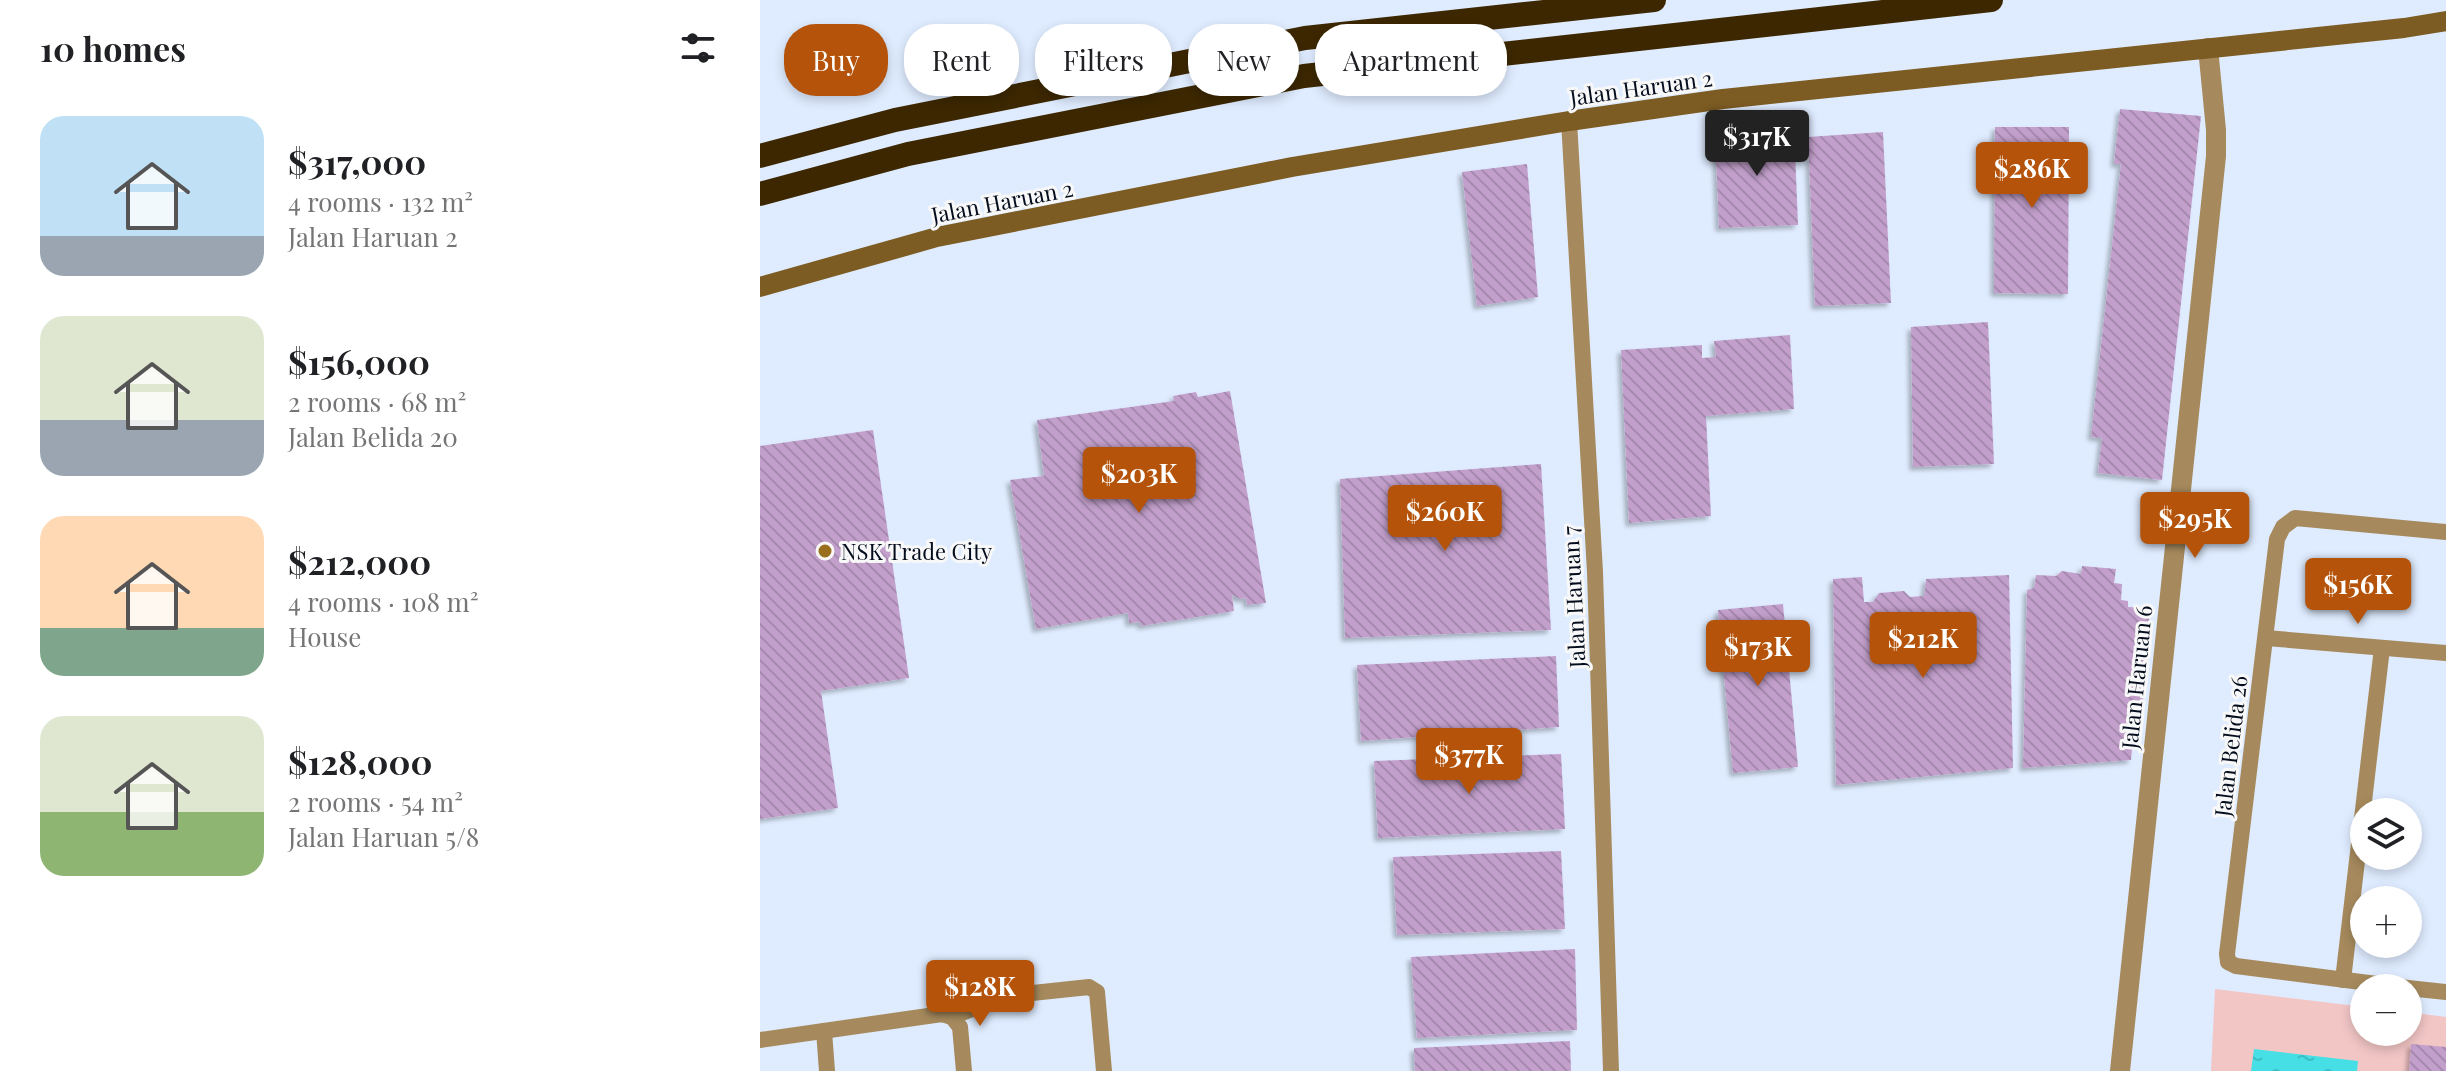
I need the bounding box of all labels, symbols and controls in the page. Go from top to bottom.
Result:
chip: Buy [784,24,888,96]
chip: Rent [904,24,1019,96]
chip: Filters [1035,24,1172,96]
chip: New [1188,24,1299,96]
chip: Apartment [1315,24,1507,96]
text: 10 homes [40,25,186,71]
icon: filters [676,26,720,70]
street label: Jalan Haruan 2 [1567,62,1714,112]
pin: $317K [1701,110,1813,178]
text: $317K [1723,118,1791,153]
text: $317,000 [288,138,426,184]
pin: $286K [1976,142,2088,210]
icon: home [104,148,200,244]
text: $286K [1994,150,2070,185]
street label: Jalan Haruan 2 [928,173,1075,230]
text: 4 rooms · 132 m² [288,184,473,219]
text: Jalan Haruan 2 [288,219,458,254]
text: $156,000 [288,338,430,384]
icon: home [104,348,200,444]
text: 2 rooms · 68 m² [288,384,466,419]
text: Jalan Belida 20 [288,419,458,454]
pin: $203K [1083,447,1195,515]
text: $203K [1101,455,1177,490]
pin: $260K [1389,485,1501,553]
pin: $295K [2139,492,2251,560]
text: $260K [1406,493,1484,528]
text: $295K [2158,500,2232,535]
street label: Jalan Haruan 7 [1554,525,1592,670]
place label: NSK Trade City [841,536,992,566]
text: $212,000 [288,538,431,584]
marker: NSK Trade City [816,542,834,560]
icon: home [104,548,200,644]
pin: $156K [2302,558,2414,626]
text: $156K [2323,566,2393,601]
text: 4 rooms · 108 m² [288,584,478,619]
street label: Jalan Haruan 6 [2113,604,2158,751]
pin: $212K [1867,612,1979,680]
text: House [288,619,361,654]
pin: $173K [1702,620,1814,688]
text: $212K [1888,620,1958,655]
text: $173K [1724,628,1792,663]
street label: Jalan Belida 26 [2206,674,2254,819]
pin: $377K [1413,728,1525,796]
text: $377K [1434,736,1504,771]
text: $128,000 [288,738,432,784]
icon: home [104,748,200,844]
text: 2 rooms · 54 m² [288,784,463,819]
map controls [2350,798,2422,1046]
button: layers [2350,798,2422,870]
text: Jalan Haruan 5/8 [288,819,479,854]
button: + [2350,886,2422,958]
pin: $128K [924,960,1036,1028]
text: $128K [944,968,1016,1003]
button: − [2350,974,2422,1046]

